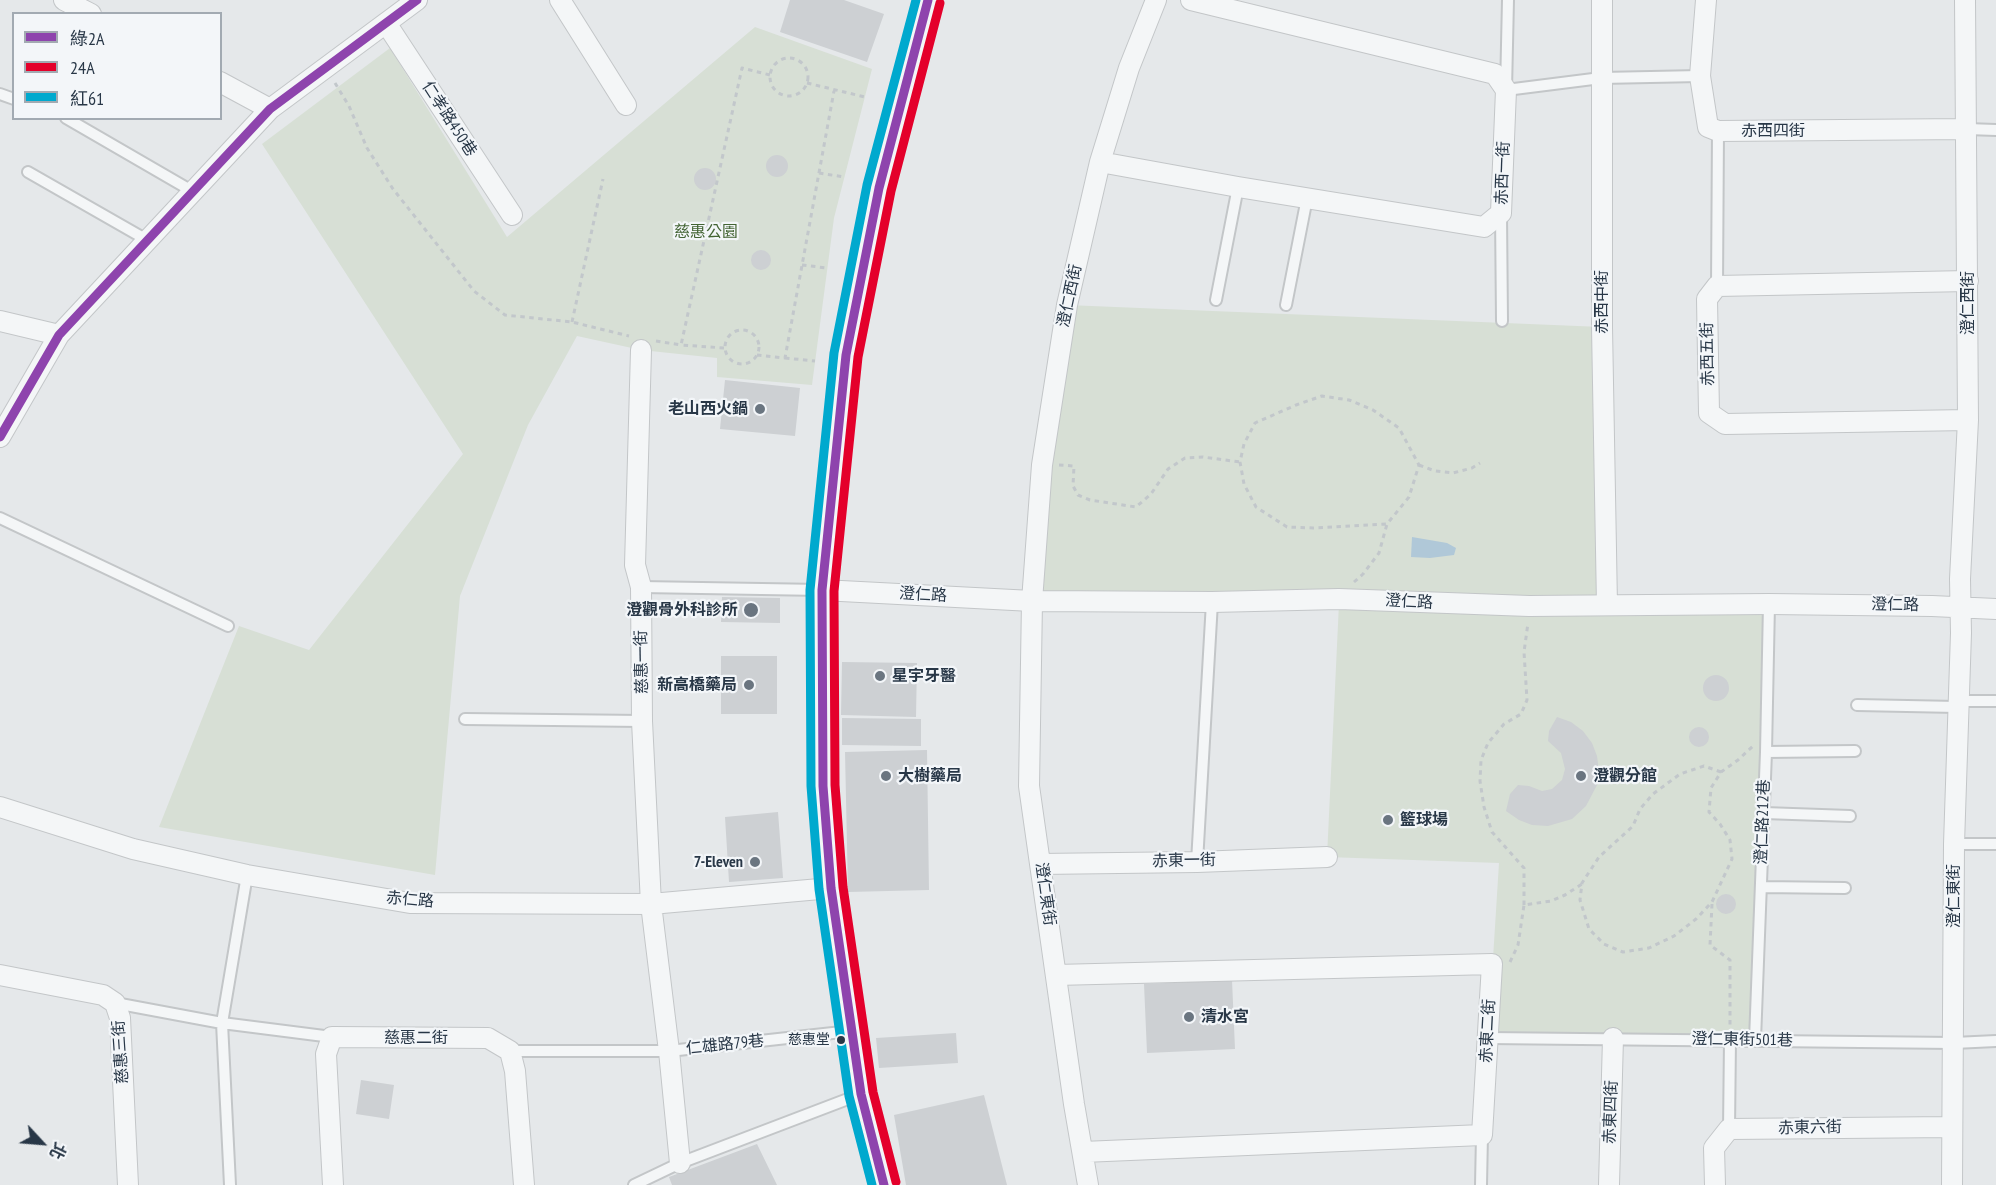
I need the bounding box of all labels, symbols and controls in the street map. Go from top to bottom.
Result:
legend [12,12,222,120]
text: 綠2A [70,27,105,50]
text: 24A [70,56,95,79]
street label: 仁孝路450巷 [418,78,480,160]
text: 紅61 [70,87,104,110]
street label: 赤西四街 [1741,121,1805,141]
street label: 赤西一街 [1492,141,1514,205]
park label: 慈惠公園 [674,222,738,242]
street label: 澄仁西街 [1054,263,1086,329]
street label: 赤西中街 [1592,270,1612,334]
street label: 澄仁西街 [1958,271,1978,335]
street label: 赤西五街 [1698,322,1718,386]
place label: 老山西火鍋 [668,399,748,419]
marker: 老山西火鍋 [753,402,767,416]
street label: 澄仁路 [899,584,947,606]
street label: 澄仁路 [1385,591,1433,613]
street label: 澄仁路 [1871,595,1919,615]
place label: 澄觀骨外科診所 [626,600,738,620]
marker: 澄觀骨外科診所 [742,601,760,619]
street label: 慈惠一街 [632,630,652,694]
place label: 星宇牙醫 [892,666,956,686]
marker: 星宇牙醫 [873,669,887,683]
place label: 新高橋藥局 [657,675,737,695]
marker: 新高橋藥局 [742,678,756,692]
place label: 大樹藥局 [898,766,962,786]
place label: 澄觀分館 [1593,766,1657,786]
marker: 大樹藥局 [879,769,893,783]
marker: 澄觀分館 [1574,769,1588,783]
street label: 澄仁路212巷 [1752,779,1774,865]
place label: 籃球場 [1400,810,1448,830]
marker: 籃球場 [1381,813,1395,827]
street label: 赤東一街 [1152,851,1216,871]
place label: 7-Eleven [694,852,743,872]
marker: 7-Eleven [748,855,762,869]
street label: 澄仁東街 [1031,861,1059,927]
street label: 澄仁東街 [1944,864,1964,928]
street label: 赤仁路 [385,888,435,912]
street label: 赤東二街 [1477,999,1499,1063]
place label: 清水宮 [1201,1007,1249,1027]
marker: 清水宮 [1182,1010,1196,1024]
street label: 慈惠三街 [109,1019,133,1085]
street label: 慈惠二街 [384,1028,448,1048]
street label: 澄仁東街501巷 [1691,1030,1793,1050]
street label: 仁雄路79巷 [685,1031,765,1059]
place label: 慈惠堂 [788,1032,830,1048]
marker: 慈惠堂 [835,1034,847,1046]
street label: 赤東四街 [1600,1080,1622,1144]
north arrow [12,1113,72,1173]
street label: 赤東六街 [1778,1118,1842,1138]
text: 北 [46,1139,71,1162]

